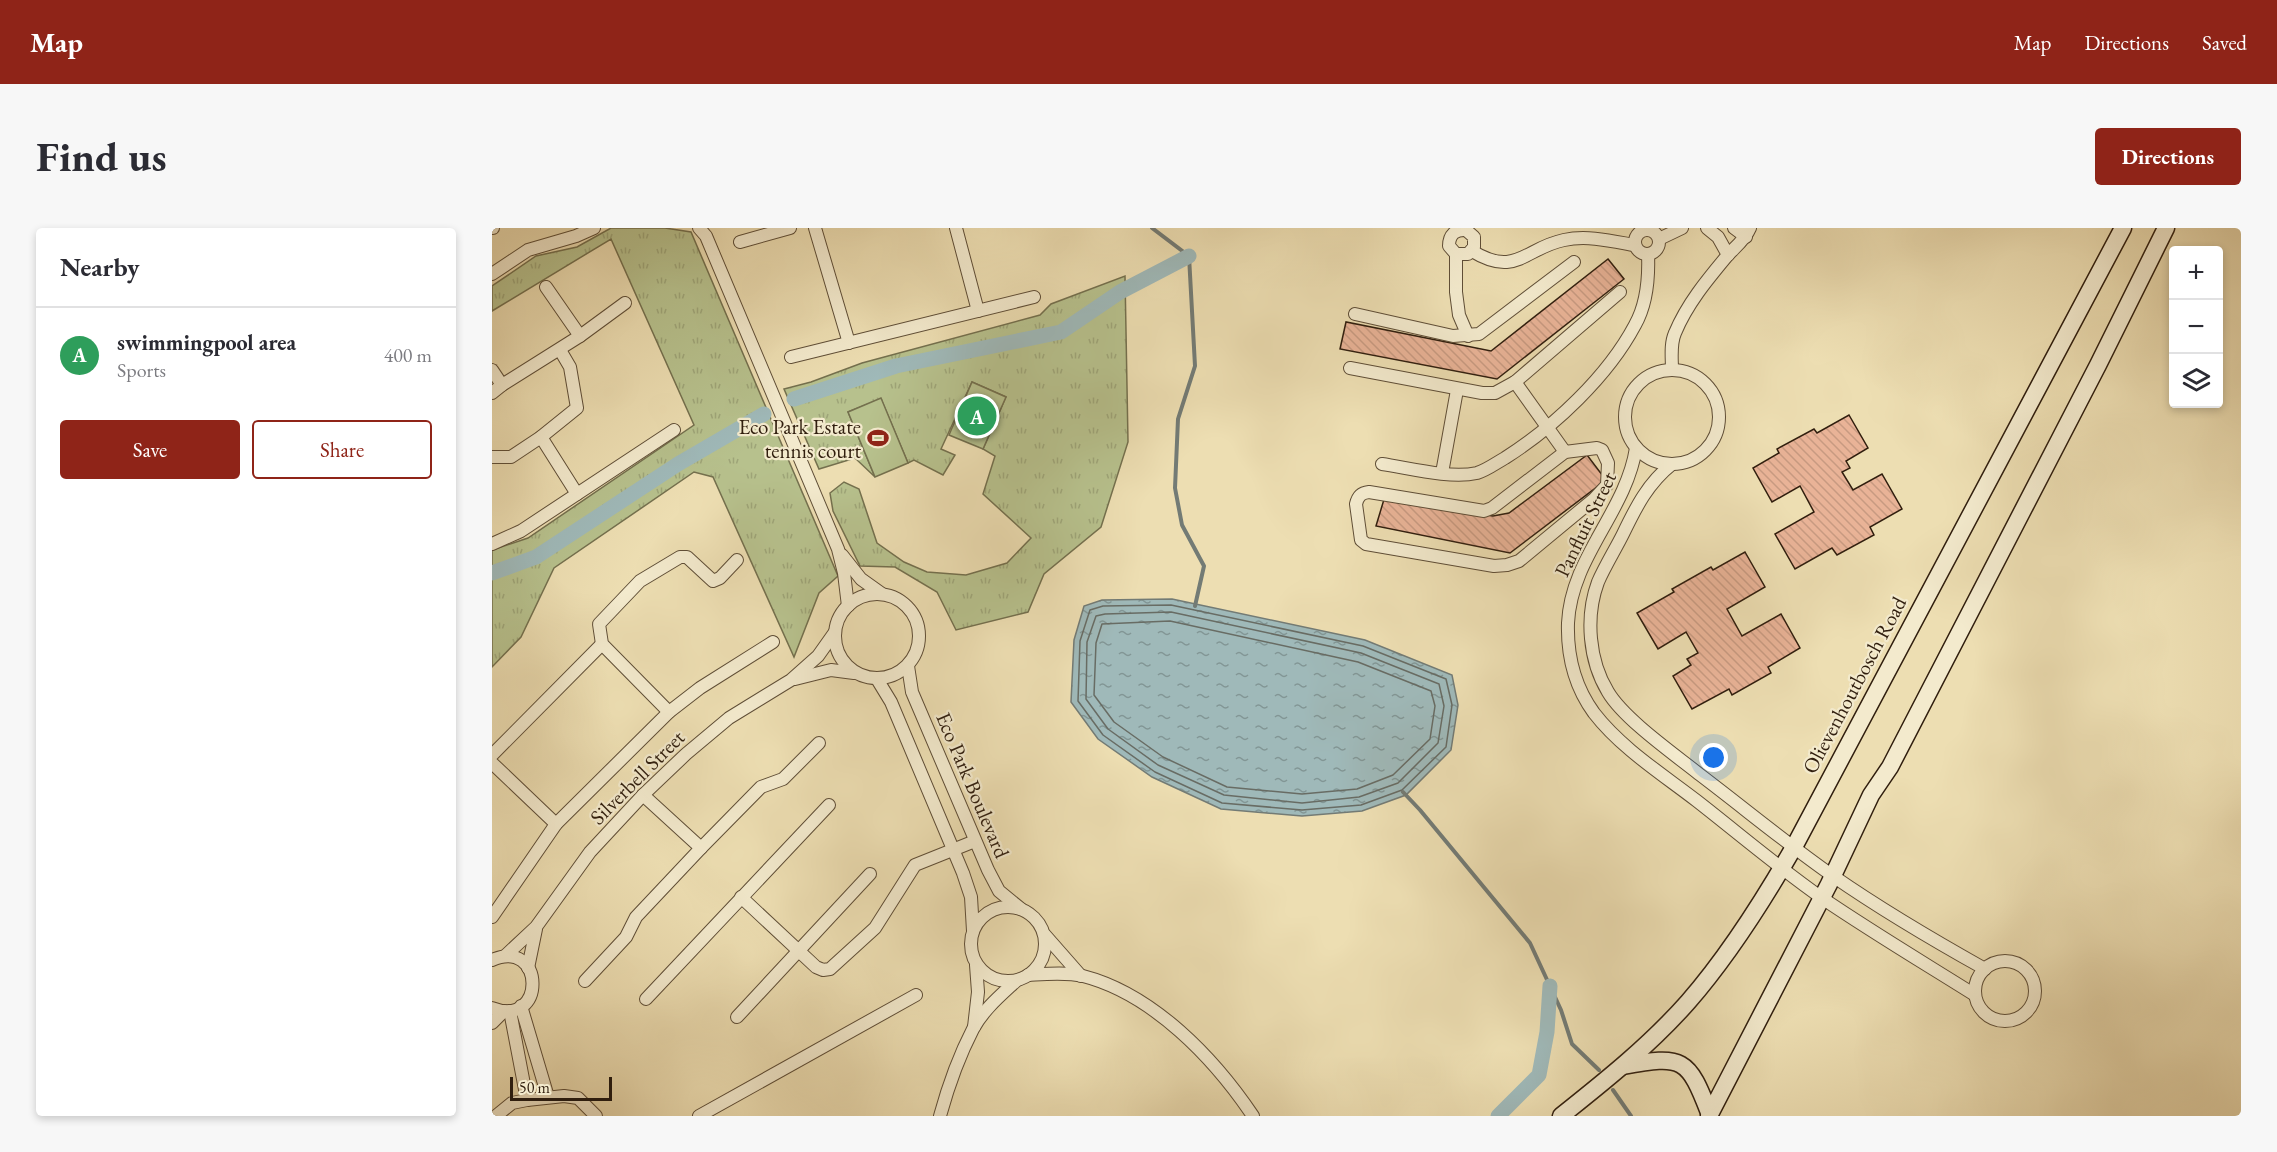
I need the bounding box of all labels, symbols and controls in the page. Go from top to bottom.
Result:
text: Map [30,24,83,60]
text: Map [2014,29,2051,56]
text: Directions [2084,29,2169,56]
text: Saved [2202,29,2247,56]
button: Directions [2095,128,2241,185]
text: Find us [36,129,167,184]
map controls [2169,246,2223,408]
button: + [2169,246,2223,300]
text: Nearby [60,250,140,284]
button: − [2169,300,2223,354]
text: swimmingpool area [117,328,296,357]
text: A [72,342,87,368]
text: 400 m [384,342,432,368]
button: layers [2169,354,2223,408]
text: Sports [117,357,166,383]
pin: A [958,394,996,438]
place label: Eco Park Estate tennis court [739,413,861,464]
button: Save [60,420,240,479]
button: Share [252,420,432,479]
sports icon: Eco Park Estate tennis court [866,426,890,450]
street label: Panfluit Street [1548,467,1622,581]
street label: Olievenhoutbosch Road [1796,591,1912,778]
street label: Eco Park Boulevard [930,708,1016,862]
street label: Silverbell Street [584,724,690,830]
your location [1699,743,1728,772]
scale bar [510,1074,612,1102]
text: 50 m [519,1077,550,1098]

